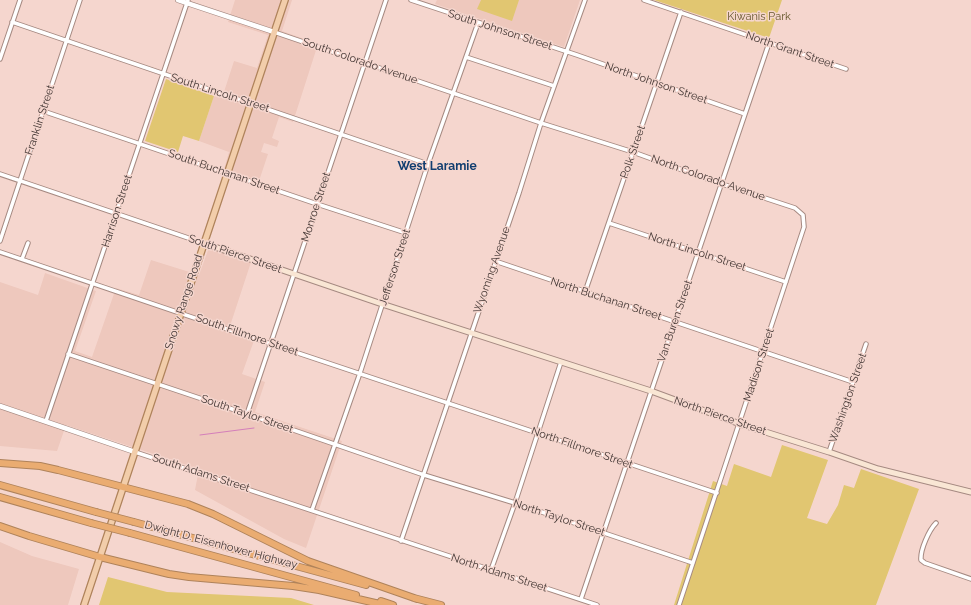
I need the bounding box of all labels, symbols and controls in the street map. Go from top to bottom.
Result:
street label: South Johnson Street [446,7,554,53]
park label: Kiwanis Park [727,10,791,24]
street label: North Grant Street [744,29,836,71]
street label: South Colorado Avenue [301,35,419,87]
street label: North Johnson Street [603,59,709,107]
street label: South Lincoln Street [169,71,271,115]
street label: Franklin Street [22,83,58,157]
street label: Polk Street [618,124,648,180]
street label: South Buchanan Street [166,147,282,197]
street label: North Colorado Avenue [649,152,767,204]
district label: West Laramie [397,159,477,173]
street label: Monroe Street [299,170,333,244]
street label: Harrison Street [99,173,135,249]
street label: Wyoming Avenue [471,225,513,315]
street label: Jefferson Street [376,227,414,307]
street label: North Lincoln Street [646,230,748,274]
street label: South Pierce Street [187,232,283,276]
street label: Snowy Range Road [162,253,206,351]
street label: North Buchanan Street [549,275,663,323]
street label: Van Buren Street [655,278,695,364]
street label: South Fillmore Street [194,311,300,359]
street label: Madison Street [741,327,777,403]
street label: Washington Street [826,351,870,445]
street label: South Taylor Street [199,392,295,436]
street label: North Pierce Street [672,394,768,438]
street label: North Fillmore Street [529,424,635,472]
street label: South Adams Street [151,451,251,495]
street label: North Taylor Street [511,497,607,539]
street label: Dwight D. Eisenhower Highway [143,518,299,572]
street label: North Adams Street [449,551,549,595]

